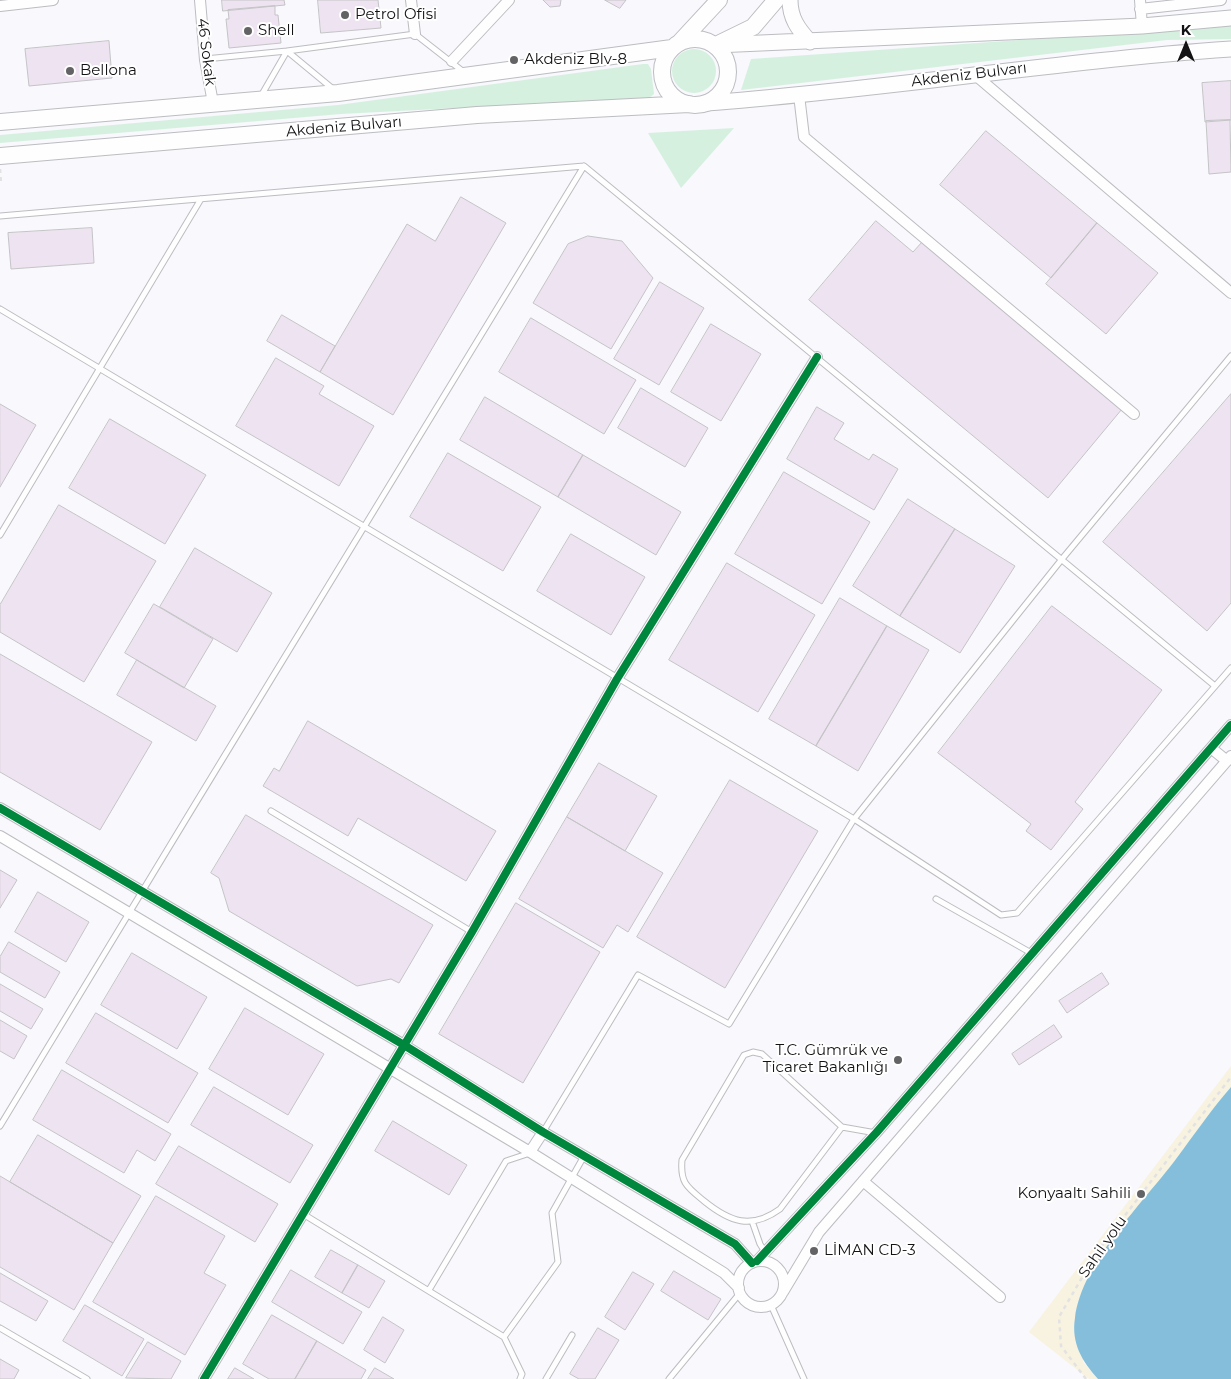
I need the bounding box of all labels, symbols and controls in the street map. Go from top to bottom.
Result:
place label: Petrol Ofisi [355,6,437,24]
marker: Petrol Ofisi [339,9,351,21]
street label: 46 Sokak [193,17,219,87]
north arrow [1161,20,1211,70]
text: K [1181,21,1191,39]
place label: Shell [258,22,294,40]
marker: Shell [242,25,254,37]
place label: Akdeniz Blv-8 [524,51,627,69]
marker: Akdeniz Blv-8 [508,54,520,66]
street label: Akdeniz Bulvarı [910,59,1028,91]
place label: Bellona [80,62,137,80]
marker: Bellona [64,65,76,77]
street label: Akdeniz Bulvarı [285,113,403,141]
place label: T.C. Gümrük ve Ticaret Bakanlığı [763,1042,888,1077]
marker: T.C. Gümrük ve Ticaret Bakanlığı [892,1054,904,1066]
place label: Konyaaltı Sahili [1018,1185,1131,1203]
marker: Konyaaltı Sahili [1135,1188,1147,1200]
street label: Sahil yolu [1075,1212,1131,1282]
place label: LİMAN CD-3 [824,1242,916,1260]
marker: LİMAN CD-3 [808,1245,820,1257]

